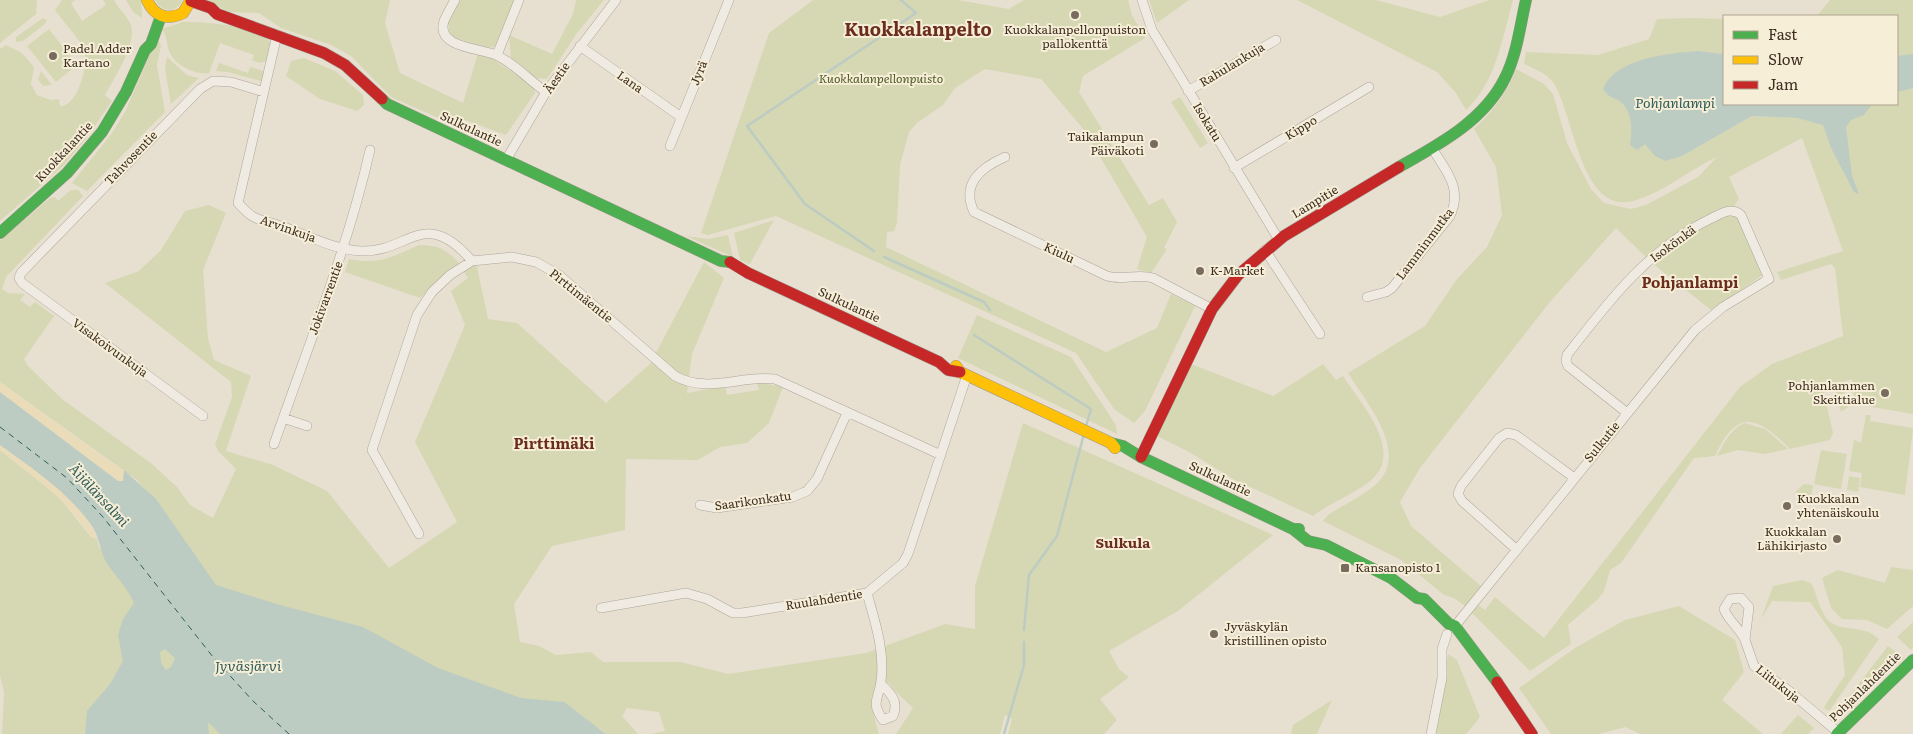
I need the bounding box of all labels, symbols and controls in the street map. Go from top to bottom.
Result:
marker: Kuokkalanpellonpuiston pallokenttä [1069,9,1081,21]
district label: Kuokkalanpelto [844,15,992,42]
legend [1723,15,1898,105]
place label: Kuokkalanpellonpuiston pallokenttä [1004,20,1146,52]
text: Fast [1768,22,1797,45]
street label: Rahulankuja [1195,37,1268,91]
place label: Padel Adder Kartano [63,39,132,71]
text: Slow [1768,47,1803,70]
marker: Padel Adder Kartano [47,50,59,62]
street label: Jyrä [685,57,711,88]
street label: Äestie [539,58,574,97]
street label: Lana [614,66,648,97]
park label: Kuokkalanpellonpuisto [819,69,943,87]
text: Jam [1768,72,1799,95]
water label: Pohjanlampi [1635,92,1716,112]
street label: Isokatu [1189,98,1227,145]
street label: Sulkulantie [437,106,505,150]
street label: Kippo [1281,110,1320,144]
street label: Kuokkalantie [30,117,96,186]
street label: Tahvosentie [100,126,161,189]
place label: Taikalampun Päiväkoti [1067,127,1144,159]
marker: Taikalampun Päiväkoti [1148,138,1160,150]
street label: Lampitie [1288,180,1341,222]
street label: Lamminmutka [1391,203,1458,283]
street label: Arvinkuja [258,210,319,246]
street label: Isokönkä [1646,220,1700,266]
street label: Kiulu [1041,237,1078,267]
street label: Jokivarrentie [303,258,347,337]
place label: K-Market [1210,261,1264,279]
street label: Pirttimäentie [546,264,617,327]
marker: K-Market [1194,265,1206,277]
district label: Pohjanlampi [1641,270,1739,293]
street label: Sulkulantie [815,282,883,326]
street label: Visakoivunkuja [69,313,153,381]
place label: Pohjanlammen Skeittialue [1788,376,1875,408]
marker: Pohjanlammen Skeittialue [1879,387,1891,399]
street label: Sulkutie [1579,417,1623,466]
district label: Pirttimäki [513,431,595,454]
street label: Sulkulantie [1186,456,1254,500]
water label: Äijälänsalmi [65,458,135,531]
street label: Saarikonkatu [713,486,793,514]
place label: Kuokkalan yhtenäiskoulu [1797,489,1879,521]
marker: Kuokkalan yhtenäiskoulu [1781,500,1793,512]
place label: Kuokkalan Lähikirjasto [1757,522,1827,554]
district label: Sulkula [1096,532,1151,552]
marker: Kuokkalan Lähikirjasto [1831,533,1843,545]
place label: Kansanopisto 1 [1355,558,1441,576]
marker: Kansanopisto 1 [1339,562,1351,574]
street label: Ruulahdentie [784,584,864,614]
place label: Jyväskylän kristillinen opisto [1224,617,1327,649]
marker: Jyväskylän kristillinen opisto [1208,628,1220,640]
street label: Pohjanlahdentie [1824,647,1904,725]
water label: Jyväsjärvi [215,655,282,675]
street label: Liitukuja [1752,660,1805,707]

